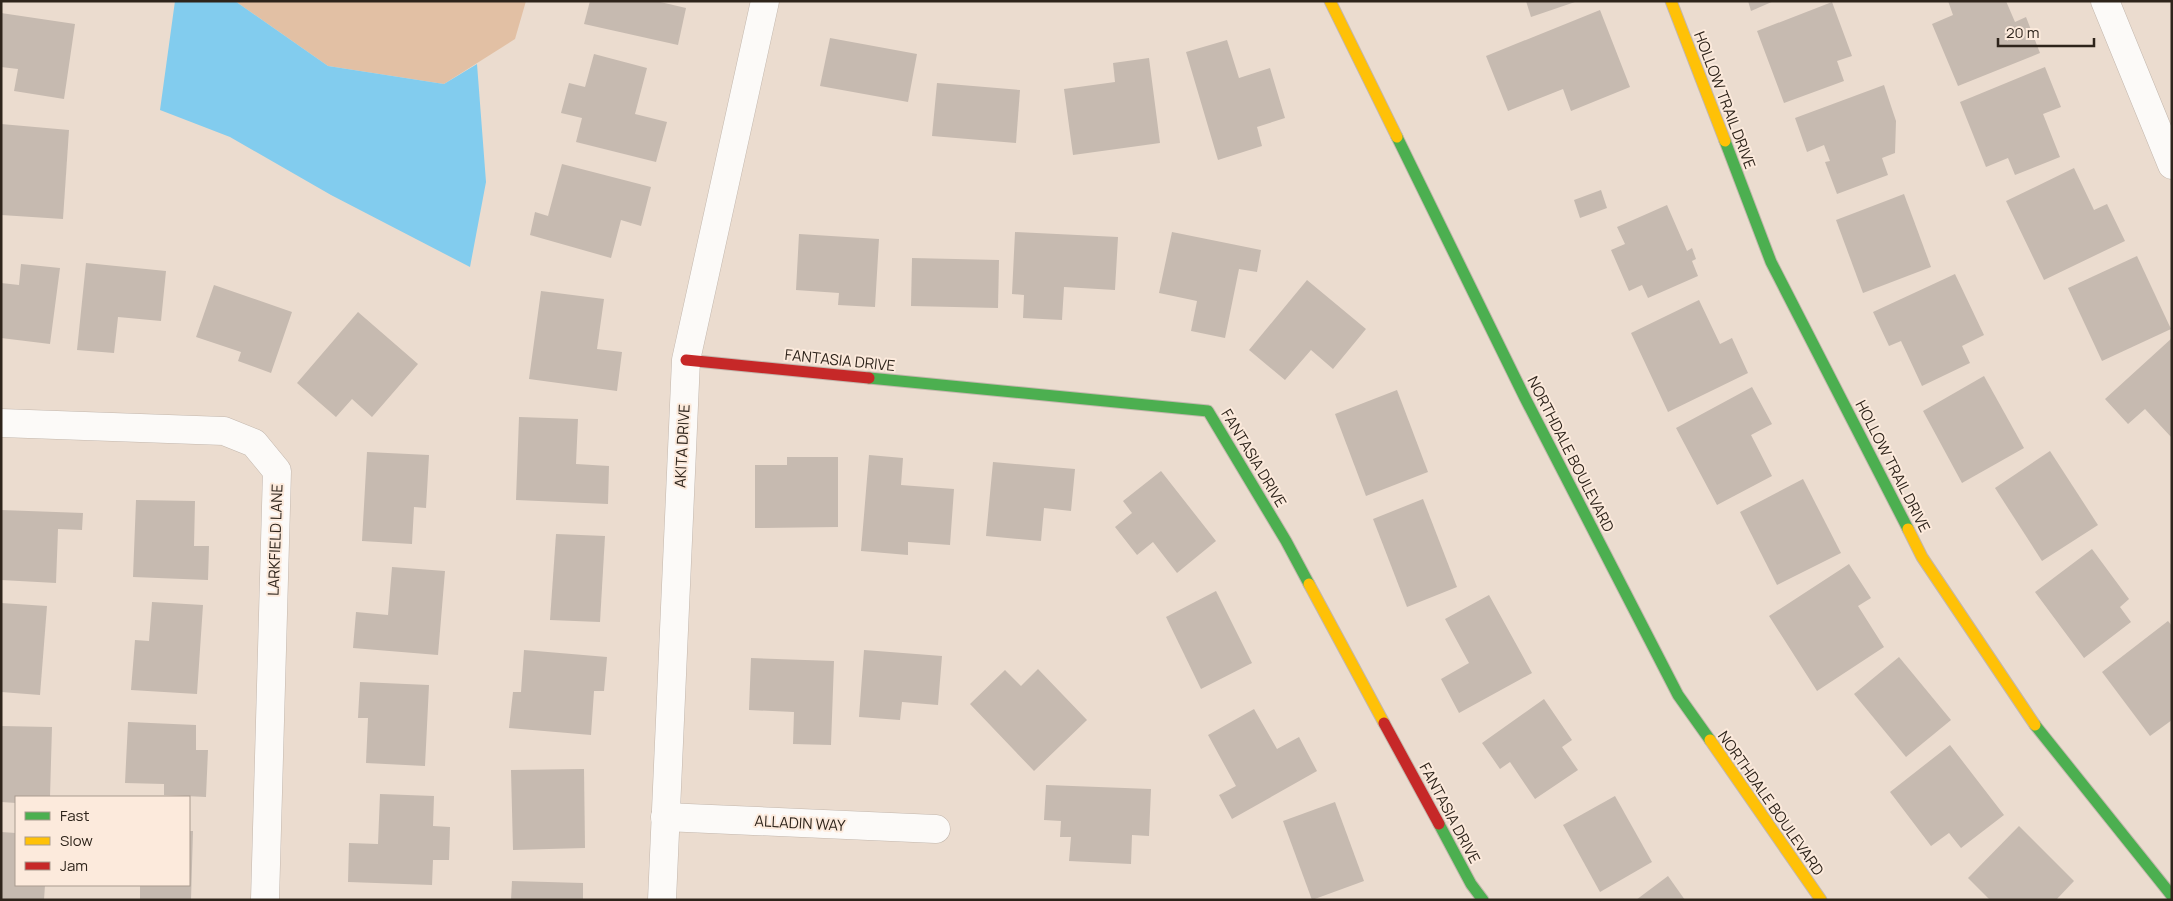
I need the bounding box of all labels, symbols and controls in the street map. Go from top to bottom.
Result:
scale bar [1998,15,2094,47]
text: 20 m [2006,22,2039,43]
street label: HOLLOW TRAIL DRIVE [1689,28,1761,172]
street label: FANTASIA DRIVE [784,344,896,376]
street label: NORTHDALE BOULEVARD [1523,373,1619,535]
street label: HOLLOW TRAIL DRIVE [1851,396,1935,536]
street label: AKITA DRIVE [669,404,695,488]
street label: FANTASIA DRIVE [1216,405,1292,511]
street label: LARKFIELD LANE [263,484,287,596]
street label: NORTHDALE BOULEVARD [1713,726,1829,880]
street label: FANTASIA DRIVE [1415,759,1485,867]
legend [15,796,190,886]
text: Fast [60,805,89,826]
street label: ALLADIN WAY [754,810,847,836]
text: Slow [60,830,93,851]
text: Jam [60,855,88,876]

